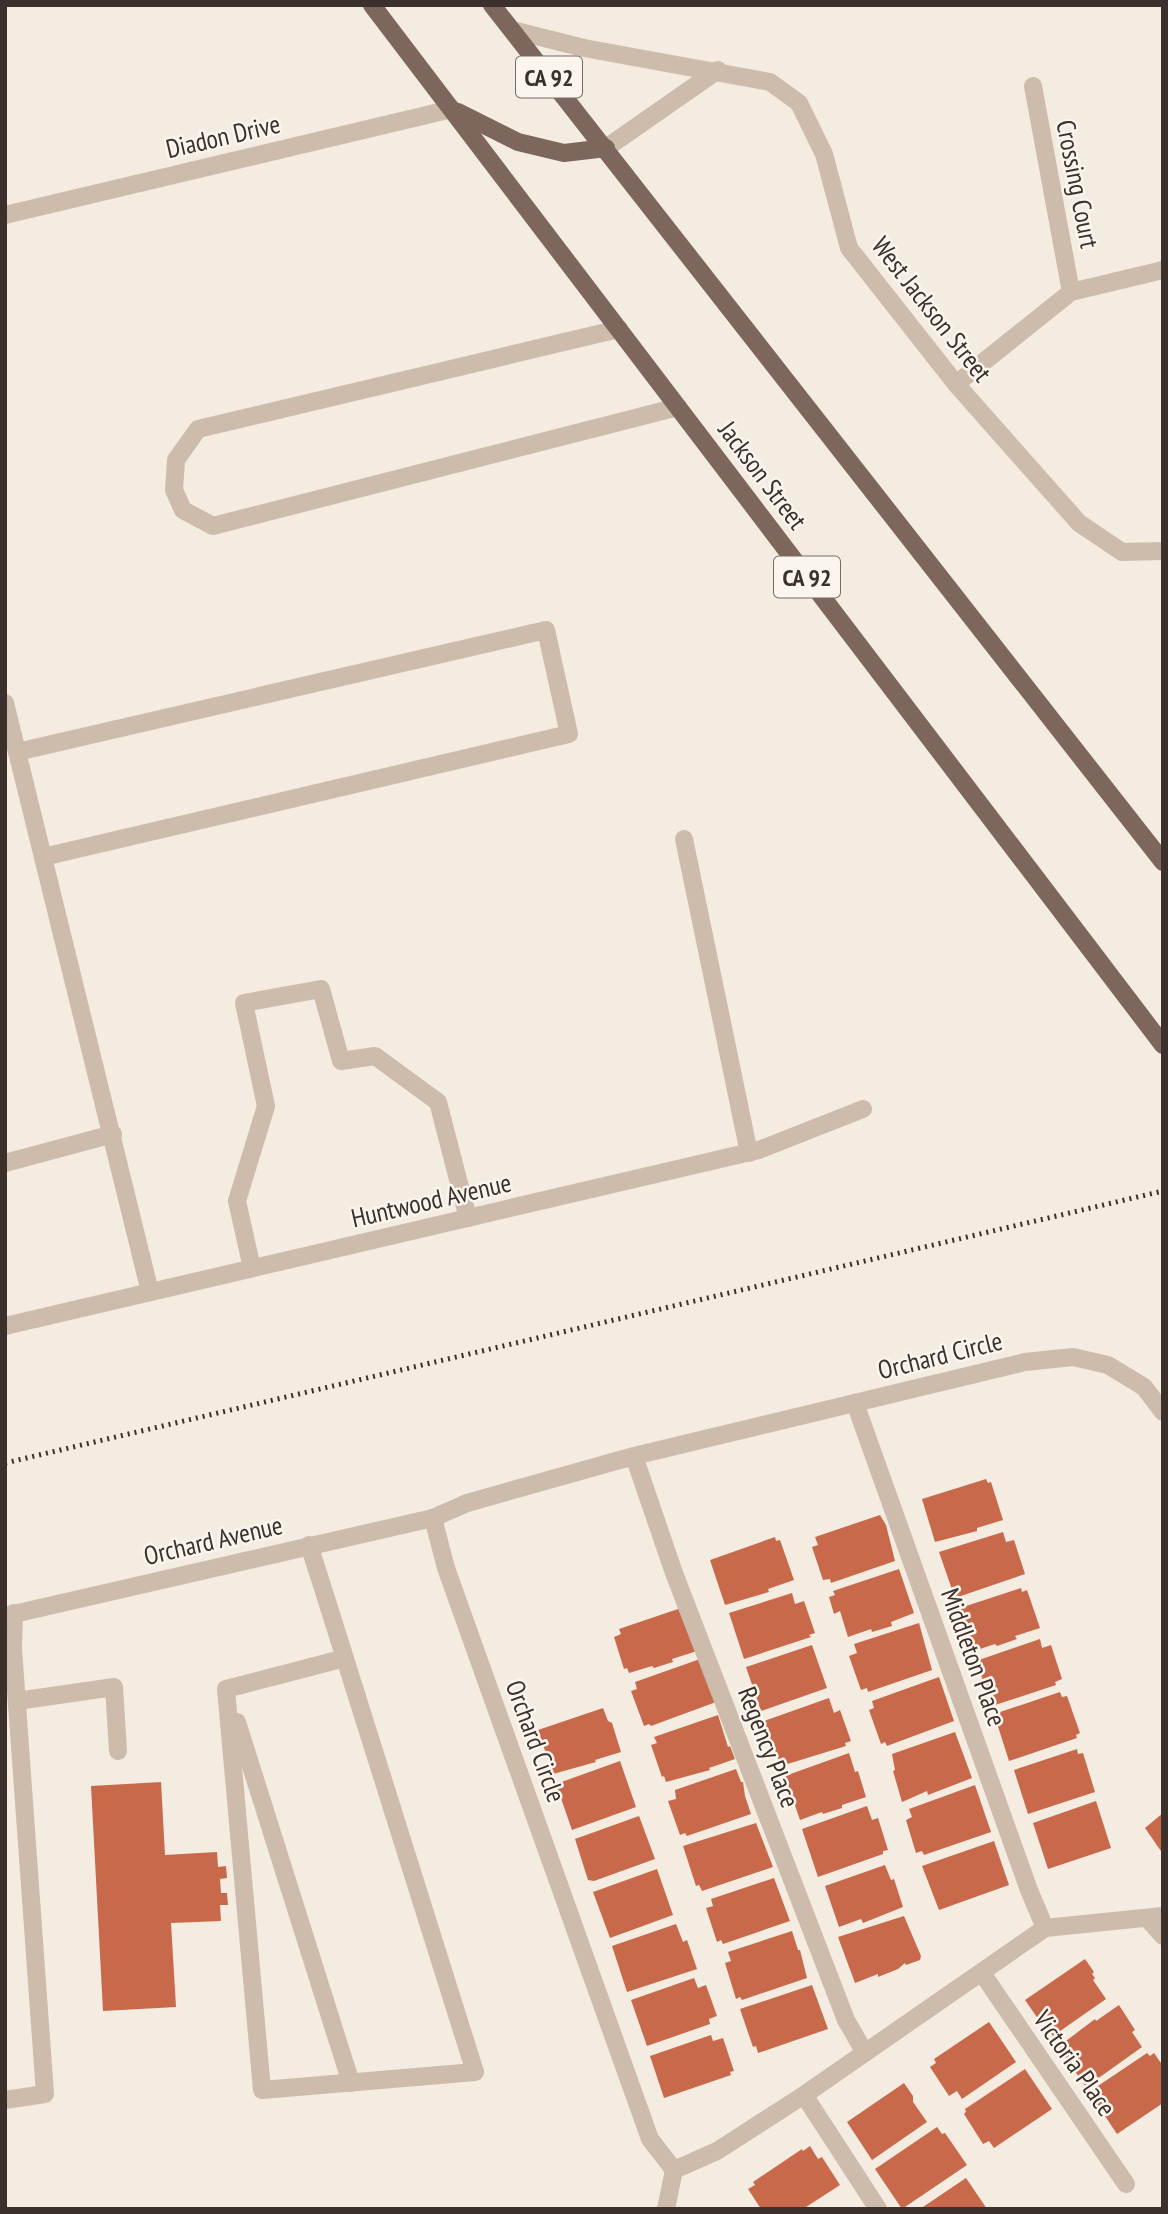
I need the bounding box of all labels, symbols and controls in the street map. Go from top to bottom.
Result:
road number: CA 92 [516,56,582,98]
street label: Diadon Drive [163,107,283,165]
street label: Crossing Court [1049,117,1107,251]
street label: West Jackson Street [865,230,999,388]
street label: Jackson Street [711,414,814,536]
road number: CA 92 [774,556,840,598]
street label: Huntwood Avenue [348,1166,514,1234]
street label: Orchard Circle [874,1324,1006,1386]
street label: Orchard Avenue [140,1508,286,1572]
street label: Middleton Place [934,1584,1014,1730]
street label: Orchard Circle [499,1676,573,1806]
street label: Regency Place [731,1682,807,1812]
street label: Victoria Place [1026,2003,1123,2122]

